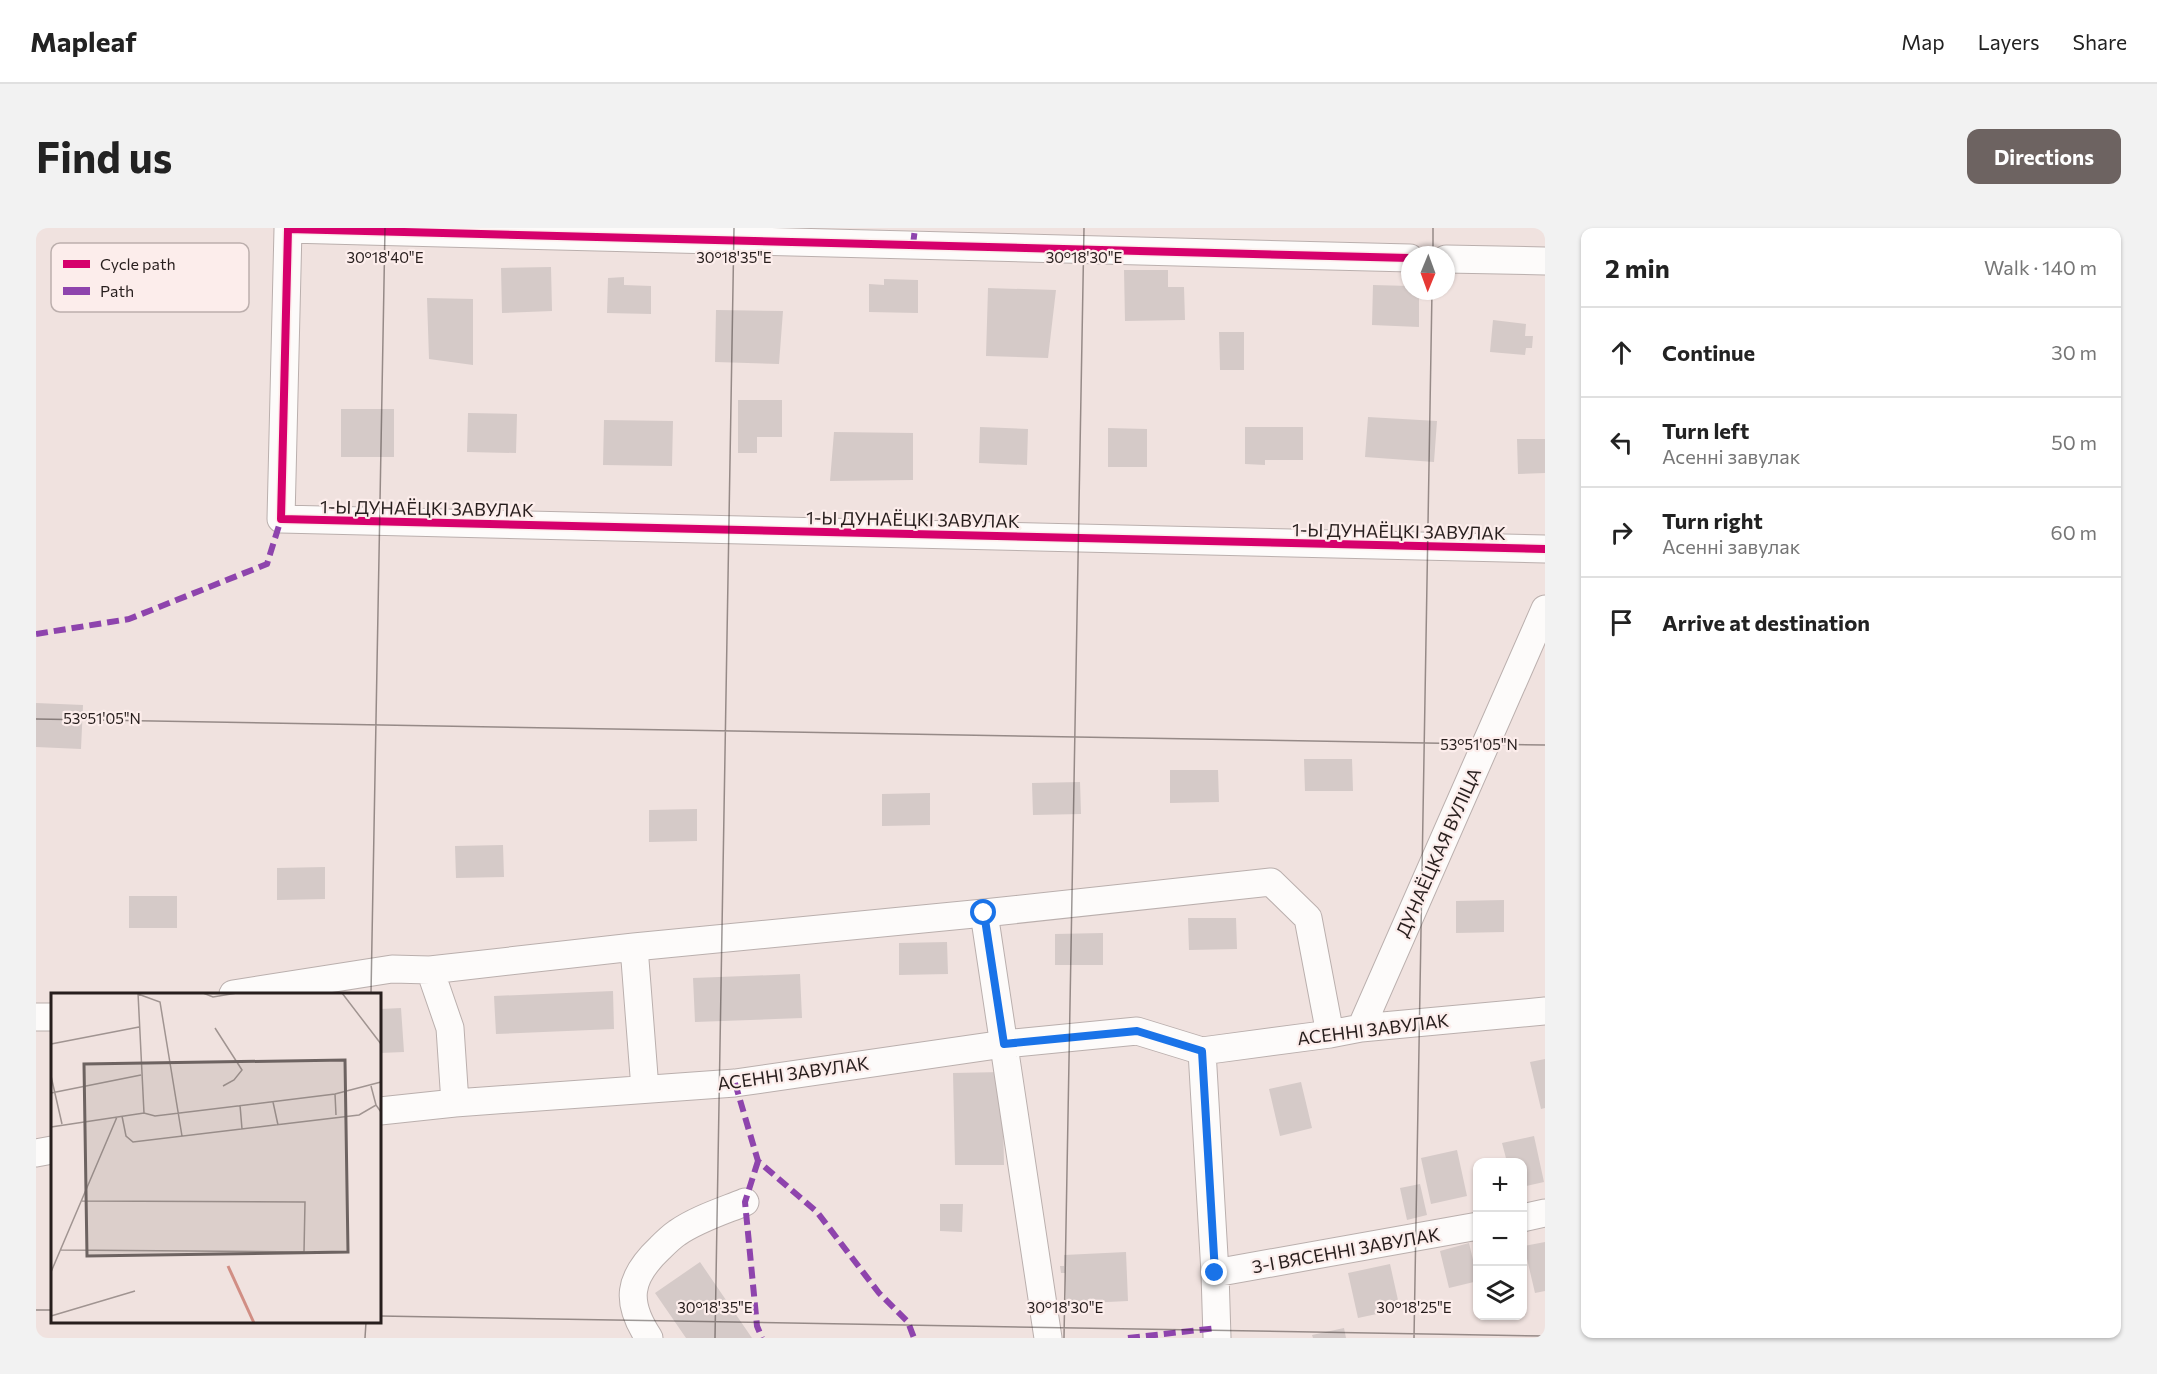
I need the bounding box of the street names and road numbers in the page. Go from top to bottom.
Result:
street label: 1-Ы ДУНАЁЦКІ ЗАВУЛАК [320,495,534,521]
street label: 1-Ы ДУНАЁЦКІ ЗАВУЛАК [806,506,1020,532]
street label: 1-Ы ДУНАЁЦКІ ЗАВУЛАК [1292,518,1506,544]
street label: ДУНАЁЦКАЯ ВУЛІЦА [1391,764,1485,940]
street label: АСЕННІ ЗАВУЛАК [1296,1009,1450,1049]
street label: АСЕННІ ЗАВУЛАК [716,1051,870,1095]
street label: 3-І ВЯСЕННІ ЗАВУЛАК [1250,1223,1442,1277]

